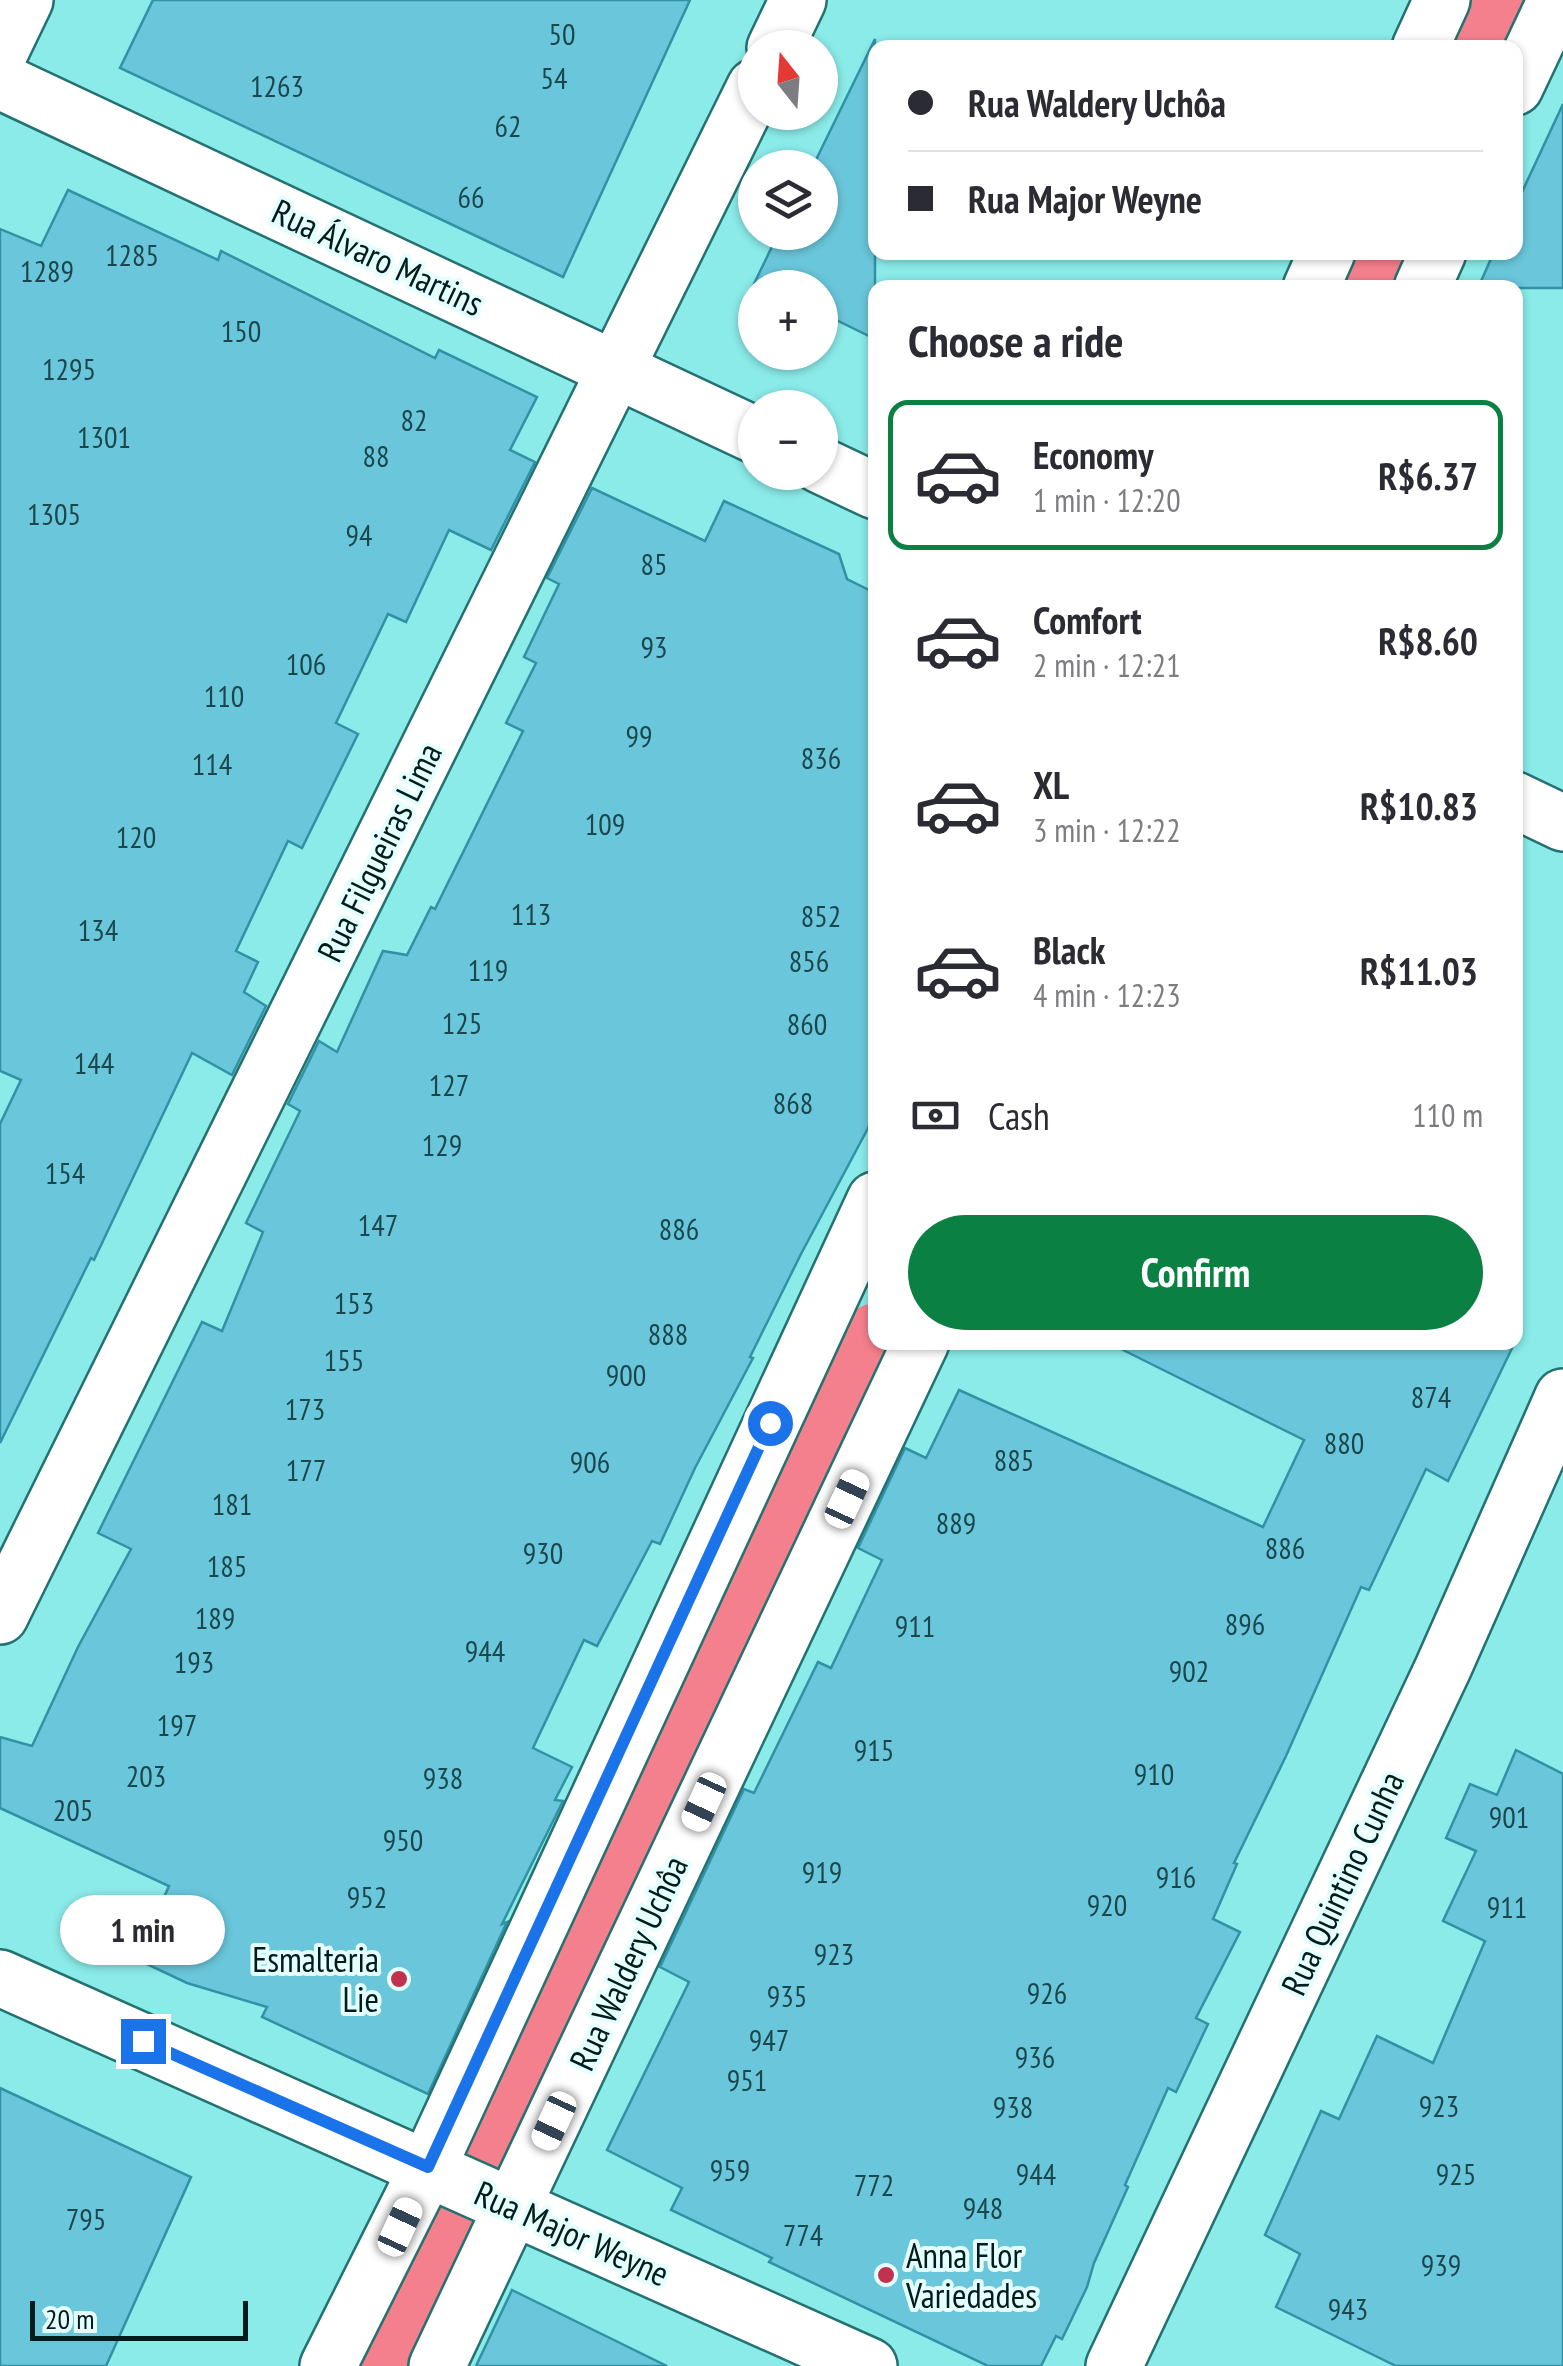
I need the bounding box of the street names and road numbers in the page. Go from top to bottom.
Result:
street label: Rua Álvaro Martins [265,188,491,326]
street label: Rua Filgueiras Lima [306,735,452,969]
street label: Rua Quintino Cunha [1270,1764,1414,2002]
street label: Rua Waldery Uchôa [558,1848,698,2078]
street label: Rua Major Weyne [468,2170,676,2296]

